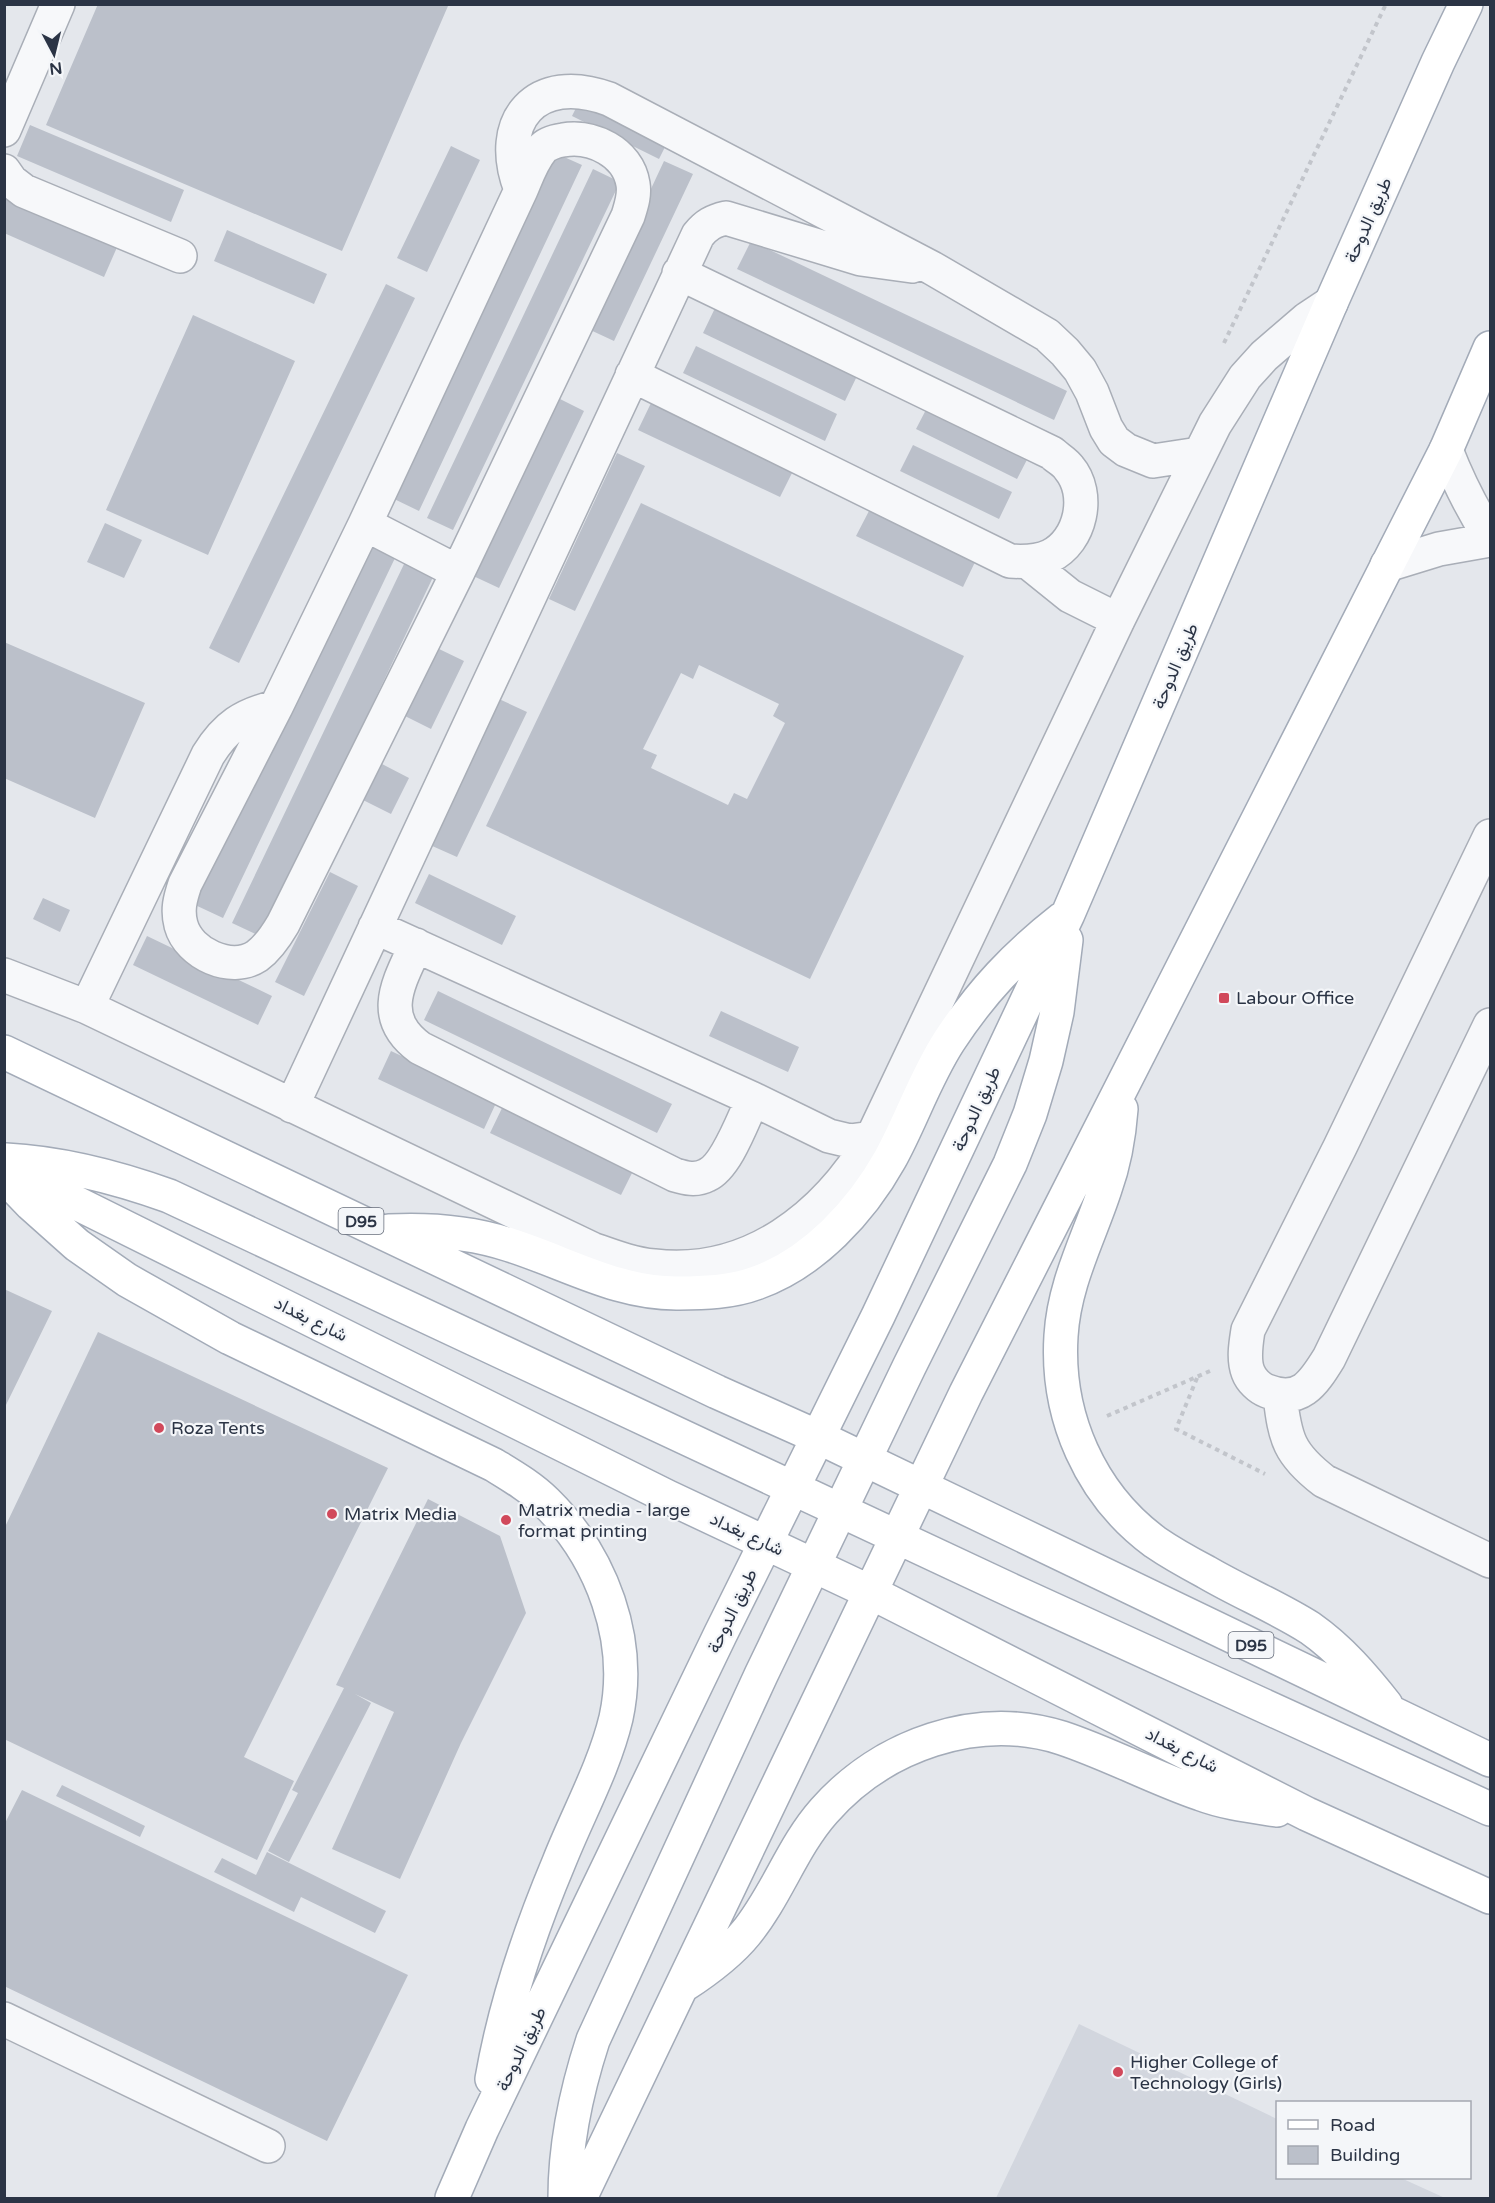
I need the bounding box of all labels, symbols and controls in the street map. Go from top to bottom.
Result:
north arrow [24,24,84,84]
text: N [48,57,63,79]
street label: طريق الدوحة [1339,174,1397,266]
street label: طريق الدوحة [1147,620,1203,712]
place label: Labour Office [1236,987,1354,1009]
marker: Labour Office [1217,991,1231,1005]
street label: طريق الدوحة [947,1063,1005,1155]
road number: D95 [338,1208,384,1234]
street label: شارع بغداد [270,1292,351,1347]
place label: Roza Tents [171,1417,265,1439]
marker: Roza Tents [152,1421,166,1435]
place label: Matrix media - large format printing [518,1499,690,1542]
place label: Matrix Media [344,1503,457,1525]
marker: Matrix Media [325,1507,339,1521]
street label: شارع بغداد [706,1507,787,1562]
marker: Matrix media - large format printing [499,1513,513,1527]
street label: طريق الدوحة [702,1565,762,1657]
road number: D95 [1228,1632,1274,1658]
street label: شارع بغداد [1141,1722,1222,1779]
street label: طريق الدوحة [491,2003,551,2095]
place label: Higher College of Technology (Girls) [1130,2051,1282,2094]
marker: Higher College of Technology (Girls) [1111,2065,1125,2079]
legend [1276,2101,1471,2179]
text: Road [1330,2114,1375,2136]
text: Building [1330,2144,1400,2166]

